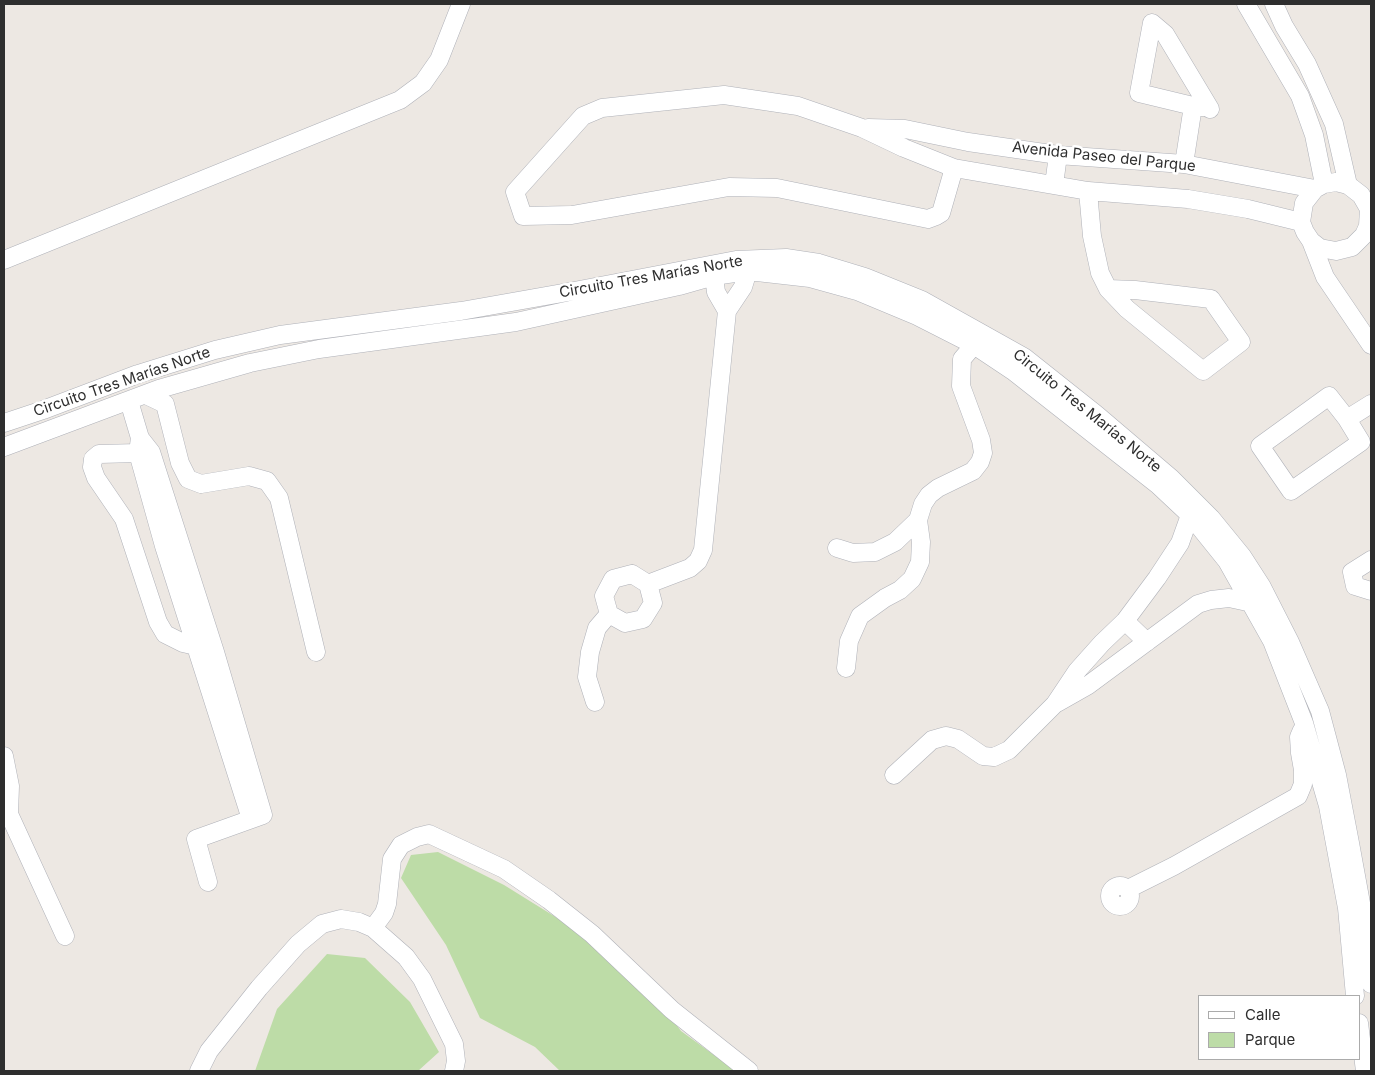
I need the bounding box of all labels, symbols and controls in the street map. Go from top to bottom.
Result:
street label: Avenida Paseo del Parque [1011,138,1197,176]
street label: Circuito Tres Marías Norte [558,252,744,302]
street label: Circuito Tres Marías Norte [31,343,213,421]
street label: Circuito Tres Marías Norte [1009,346,1165,476]
legend [1198,995,1360,1060]
text: Calle [1245,1005,1280,1024]
text: Parque [1245,1030,1295,1049]

